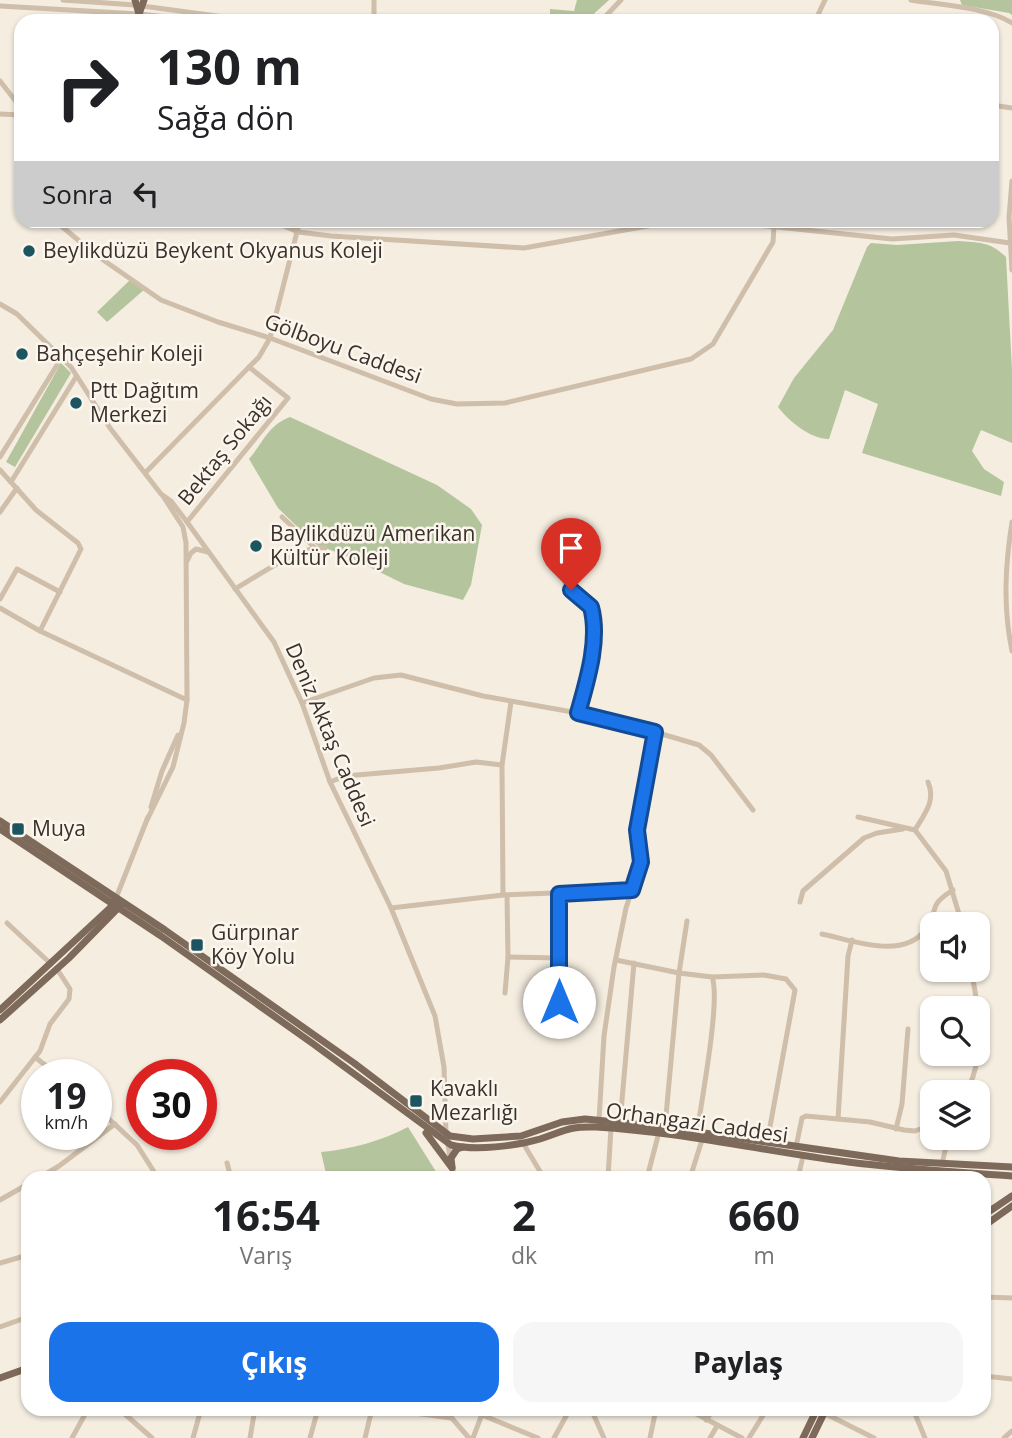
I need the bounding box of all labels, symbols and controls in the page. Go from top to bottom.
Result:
text: 130 m [157,33,302,99]
icon: right [42,42,133,133]
text: Sağa dön [157,96,294,139]
icon: left [127,175,165,213]
text: Sonra [42,176,113,212]
place label: Beylikdüzü Beykent Okyanus Koleji [43,236,383,264]
marker: Beylikdüzü Beykent Okyanus Koleji [21,243,37,259]
street label: Gölboyu Caddesi [261,307,426,389]
place label: Bahçeşehir Koleji [36,339,203,367]
marker: Bahçeşehir Koleji [14,346,30,362]
place label: Ptt Dağıtım Merkezi [90,376,199,428]
street label: Bektaş Sokağı [171,388,277,510]
marker: Ptt Dağıtım Merkezi [68,395,84,411]
pin [541,518,601,590]
place label: Baylikdüzü Amerikan Kültür Koleji [270,519,475,571]
icon: arrive [552,529,590,567]
marker: Baylikdüzü Amerikan Kültür Koleji [248,538,264,554]
street label: Deniz Aktaş Caddesi [280,638,382,831]
place label: Muya [32,814,86,842]
marker: Muya [10,821,26,837]
map controls [920,912,990,1150]
button: sound [920,912,990,982]
place label: Gürpınar Köy Yolu [211,918,299,970]
marker: Gürpınar Köy Yolu [189,937,205,953]
position arrow [522,965,596,1039]
button: search [920,996,990,1066]
speed limit sign: 30 [126,1059,217,1150]
text: 19 [46,1072,87,1119]
place label: Kavaklı Mezarlığı [430,1074,518,1126]
button: layers [920,1080,990,1150]
marker: Kavaklı Mezarlığı [408,1093,424,1109]
street label: Orhangazi Caddesi [604,1095,790,1149]
text: km/h [45,1110,88,1134]
text: 16:54 [212,1186,320,1243]
text: 2 [512,1186,536,1243]
text: 660 [728,1186,800,1243]
text: Varış [240,1239,292,1271]
text: dk [511,1239,537,1271]
text: m [753,1239,775,1271]
button: Çıkış [49,1322,499,1402]
button: Paylaş [513,1322,963,1402]

